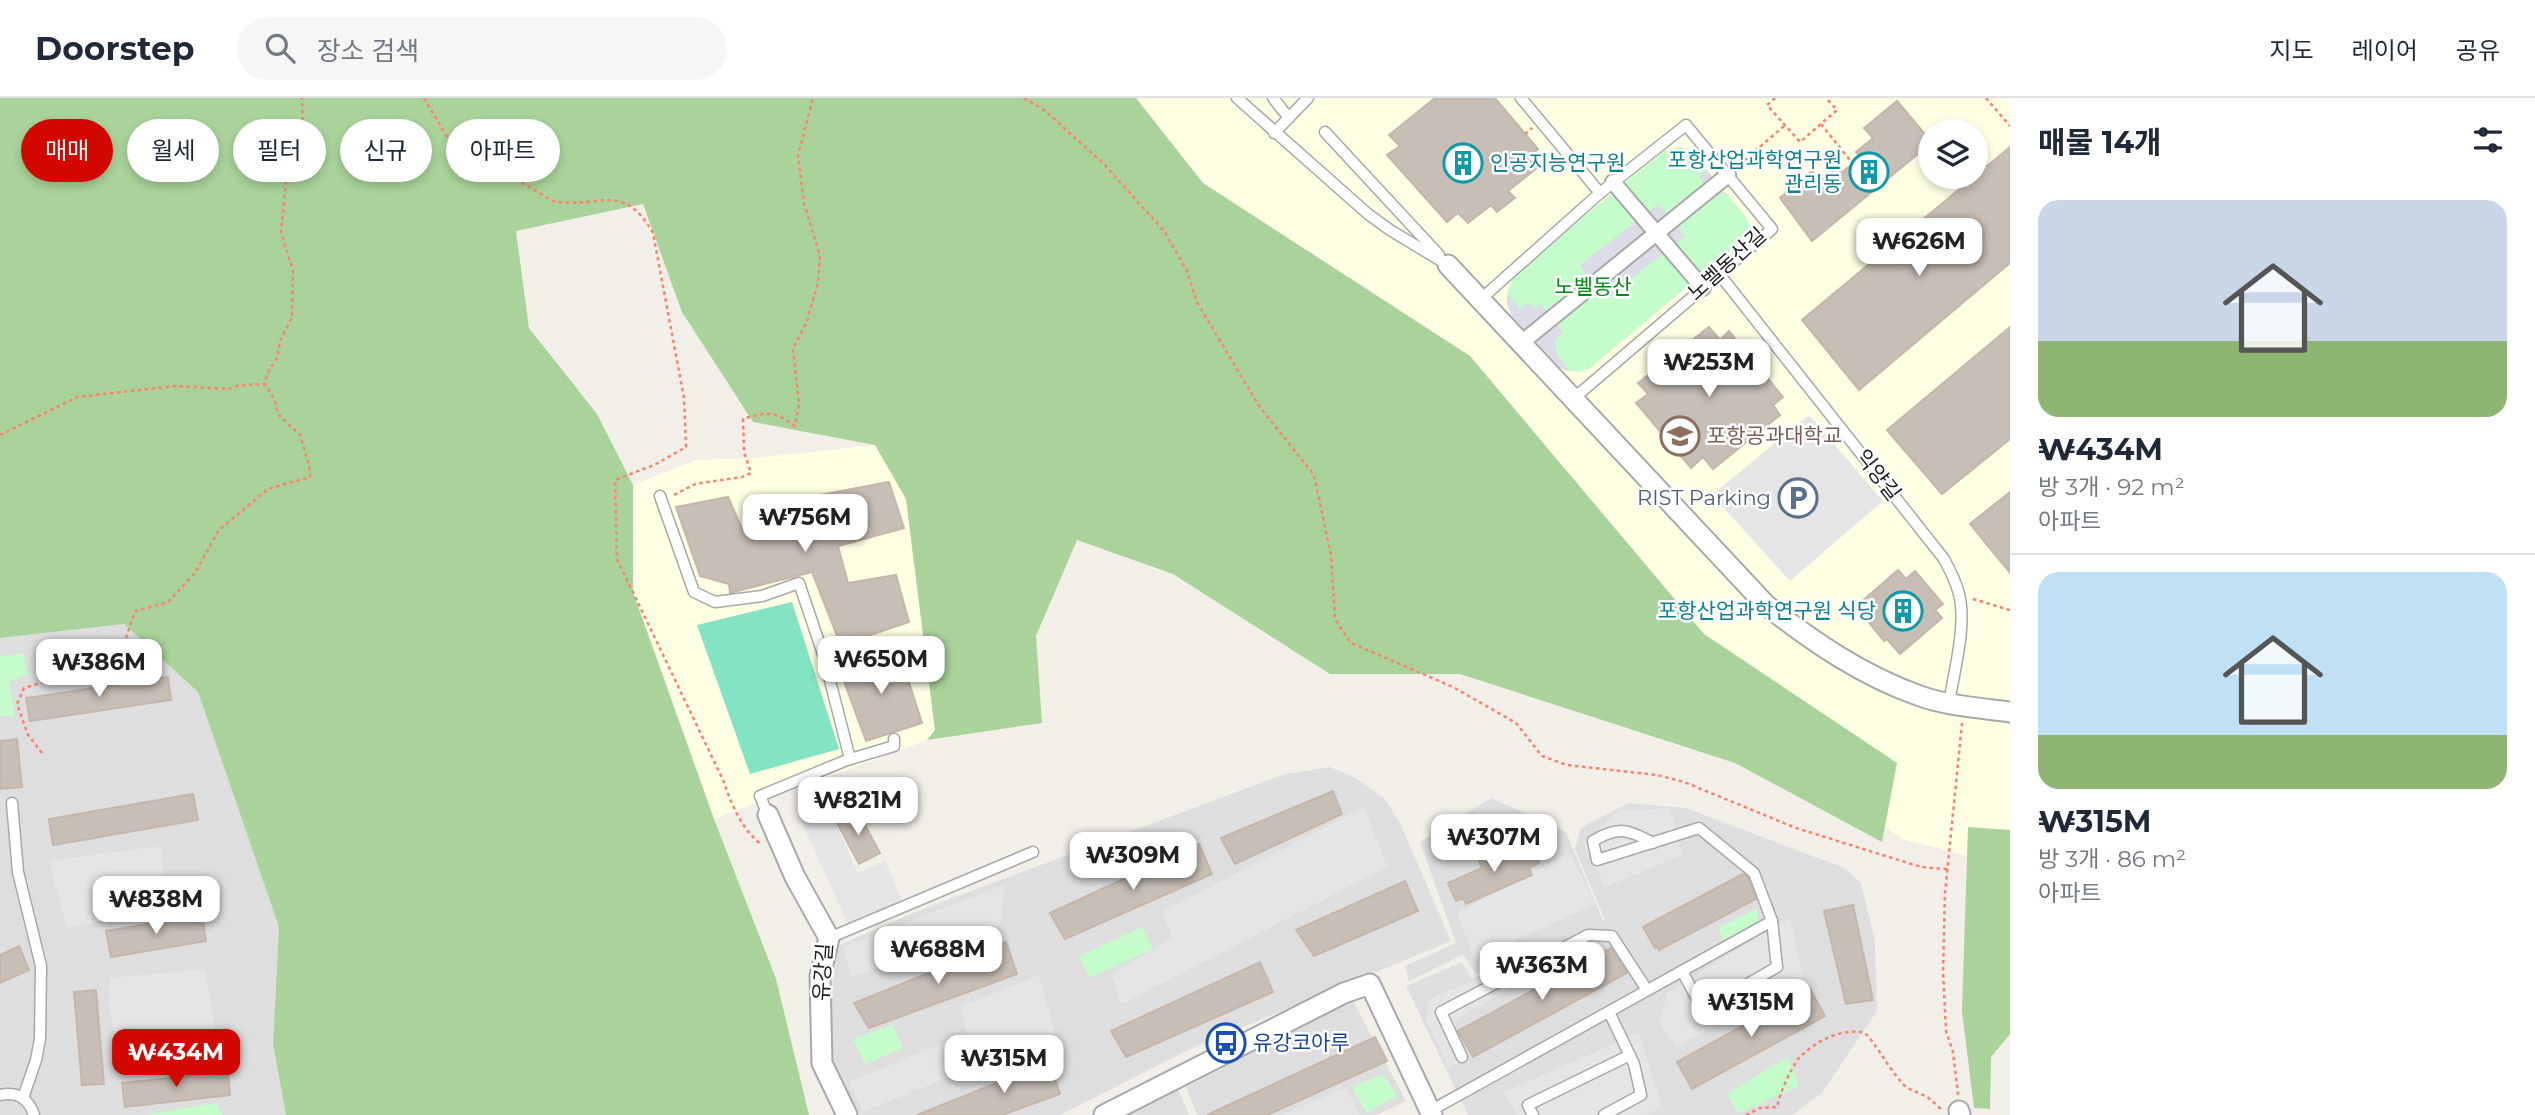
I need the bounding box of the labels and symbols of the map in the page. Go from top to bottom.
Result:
building icon: 인공지능연구원 [1442,142,1484,184]
place label: 포항산업과학연구원 관리동 [1668,147,1842,196]
place label: 인공지능연구원 [1490,150,1625,175]
building icon: 포항산업과학연구원 관리동 [1848,151,1890,193]
pin: ₩626M [1870,218,1968,278]
street label: 노벨동산길 [1682,222,1771,305]
park label: 노벨동산 [1554,274,1632,299]
pin: ₩253M [1660,340,1758,399]
school or university icon: 포항공과대학교 [1659,415,1701,457]
place label: 포항공과대학교 [1707,423,1842,448]
street label: 익양길 [1851,444,1906,505]
parking icon: RIST Parking [1777,477,1819,519]
place label: RIST Parking [1637,485,1771,510]
pin: ₩756M [756,494,854,554]
building icon: 포항산업과학연구원 식당 [1882,590,1924,632]
place label: 포항산업과학연구원 식당 [1658,598,1876,623]
pin: ₩650M [832,636,930,696]
pin: ₩386M [50,640,148,699]
pin: ₩821M [809,778,907,837]
pin: ₩307M [1445,814,1543,874]
pin: ₩309M [1084,832,1182,892]
pin: ₩838M [107,876,205,936]
pin: ₩688M [889,926,987,986]
street label: 유강길 [808,942,837,1002]
pin: ₩363M [1493,942,1591,1002]
pin: ₩315M [1702,979,1800,1039]
bus stop icon: 유강코아루 [1205,1022,1247,1064]
pin: ₩434M [127,1030,225,1089]
place label: 유강코아루 [1253,1030,1350,1055]
pin: ₩315M [955,1035,1053,1095]

